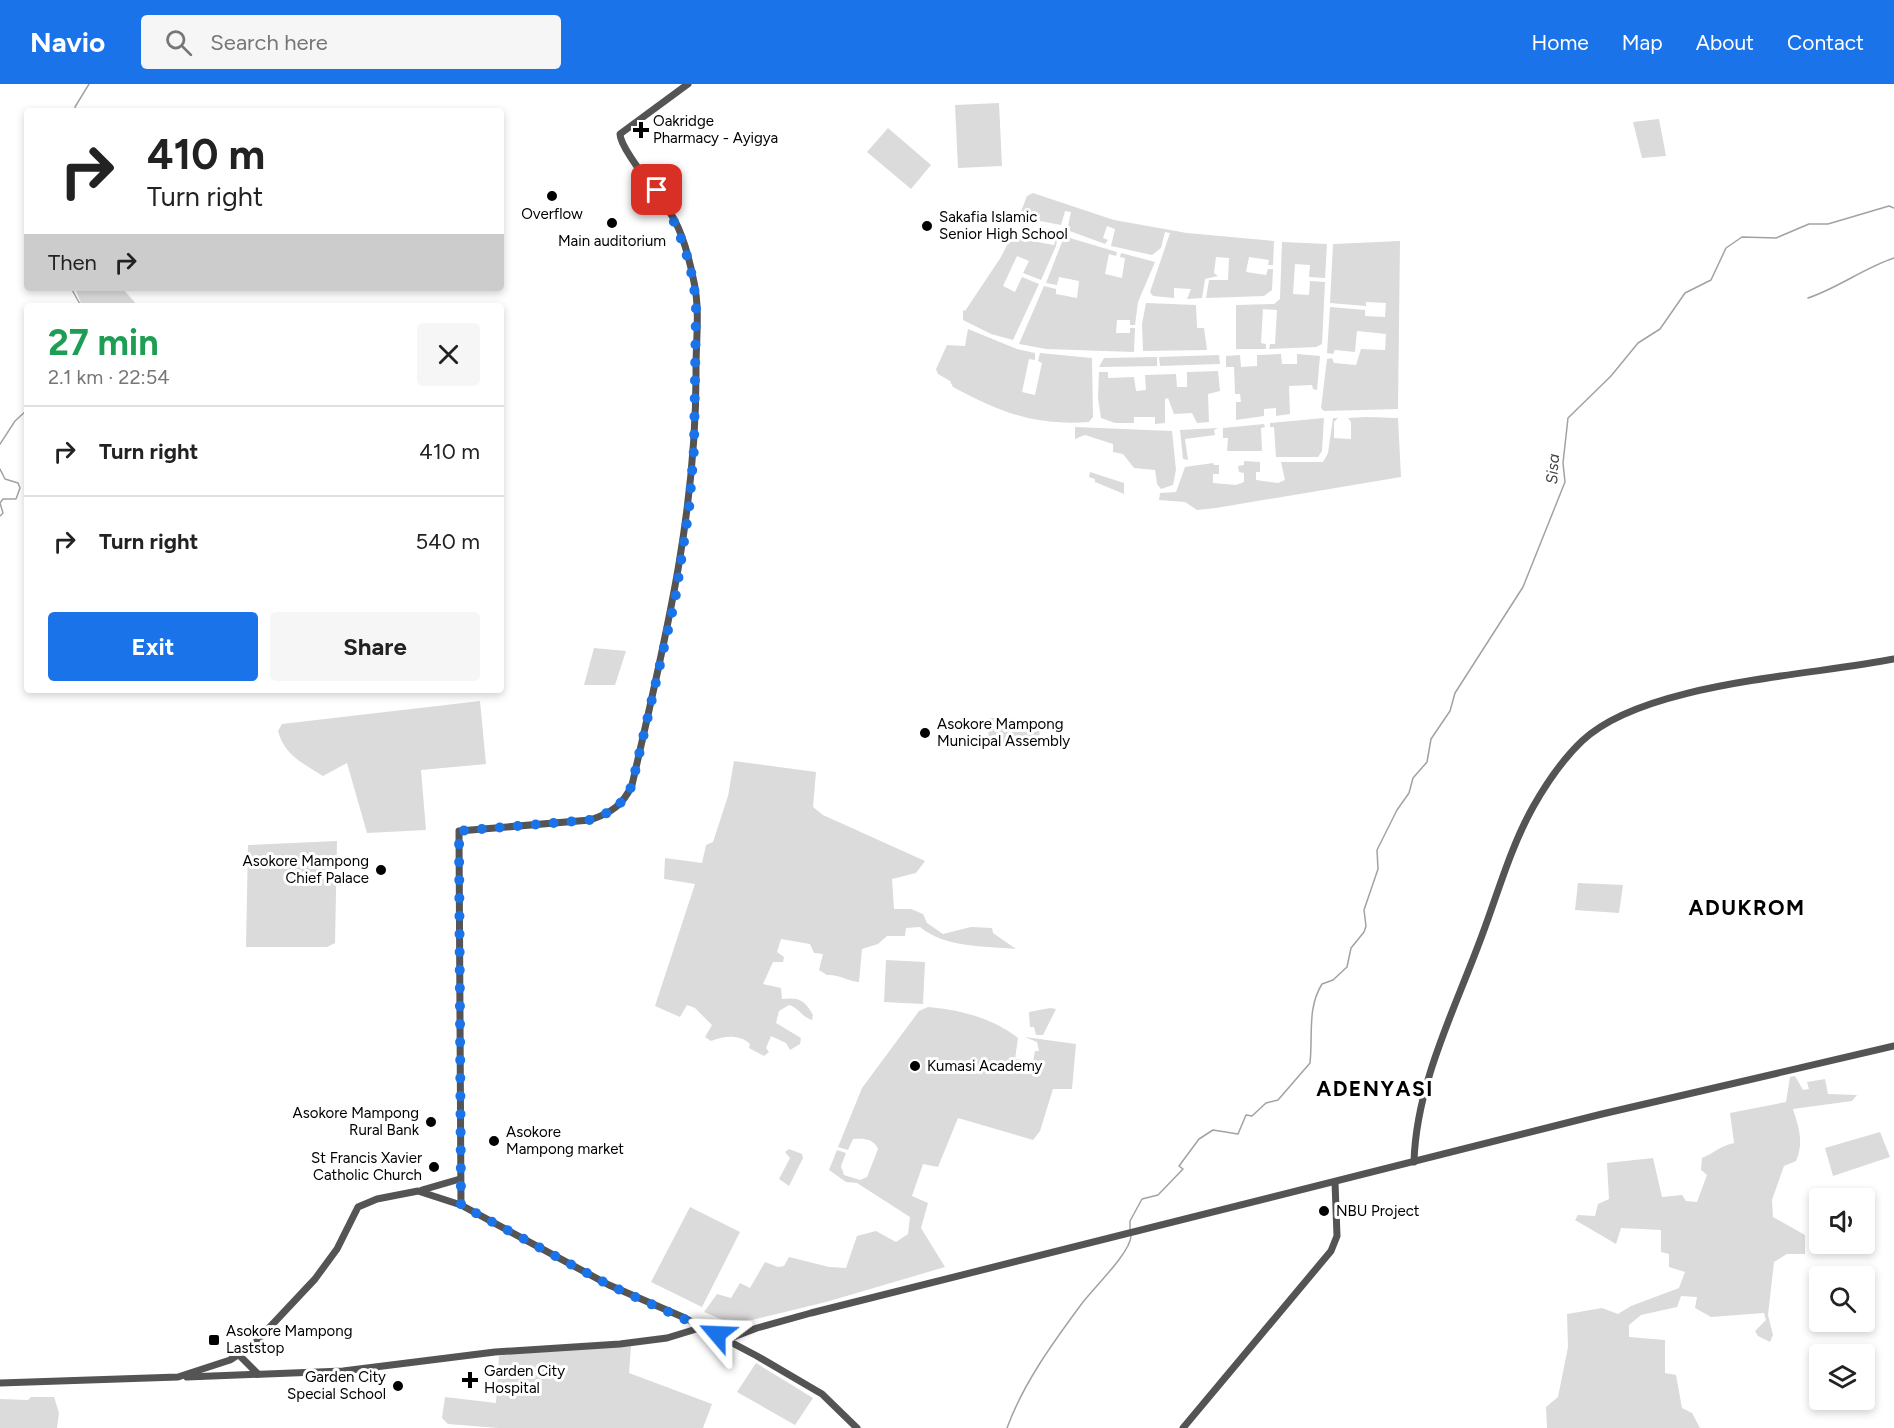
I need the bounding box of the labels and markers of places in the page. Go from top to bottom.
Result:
place label: Oakridge Pharmacy - Ayigya [653,112,778,147]
marker: Oakridge Pharmacy - Ayigya [634,123,648,137]
pin [631,164,682,215]
marker: Overflow [545,189,559,203]
place label: Overflow [521,205,583,223]
place label: Sakafia Islamic Senior High School [939,208,1068,243]
marker: Main auditorium [605,216,619,230]
marker: Sakafia Islamic Senior High School [920,219,934,233]
place label: Main auditorium [558,232,666,250]
place label: Asokore Mampong Municipal Assembly [937,715,1070,750]
marker: Asokore Mampong Municipal Assembly [918,726,932,740]
place label: Asokore Mampong Chief Palace [243,852,369,887]
marker: Asokore Mampong Chief Palace [374,863,388,877]
place label: Kumasi Academy [927,1057,1043,1075]
marker: Kumasi Academy [908,1059,922,1073]
place label: Asokore Mampong Rural Bank [293,1104,420,1139]
marker: Asokore Mampong Rural Bank [424,1115,438,1129]
place label: Asokore Mampong market [506,1123,624,1158]
marker: Asokore Mampong market [487,1134,501,1148]
place label: St Francis Xavier Catholic Church [311,1149,422,1184]
marker: St Francis Xavier Catholic Church [427,1160,441,1174]
place label: NBU Project [1336,1202,1420,1220]
marker: NBU Project [1317,1204,1331,1218]
place label: Asokore Mampong Laststop [226,1322,352,1357]
marker: Asokore Mampong Laststop [207,1333,221,1347]
place label: Garden City Hospital [484,1362,565,1397]
place label: Garden City Special School [287,1368,386,1403]
marker: Garden City Hospital [461,1371,479,1389]
marker: Garden City Special School [391,1379,405,1393]

